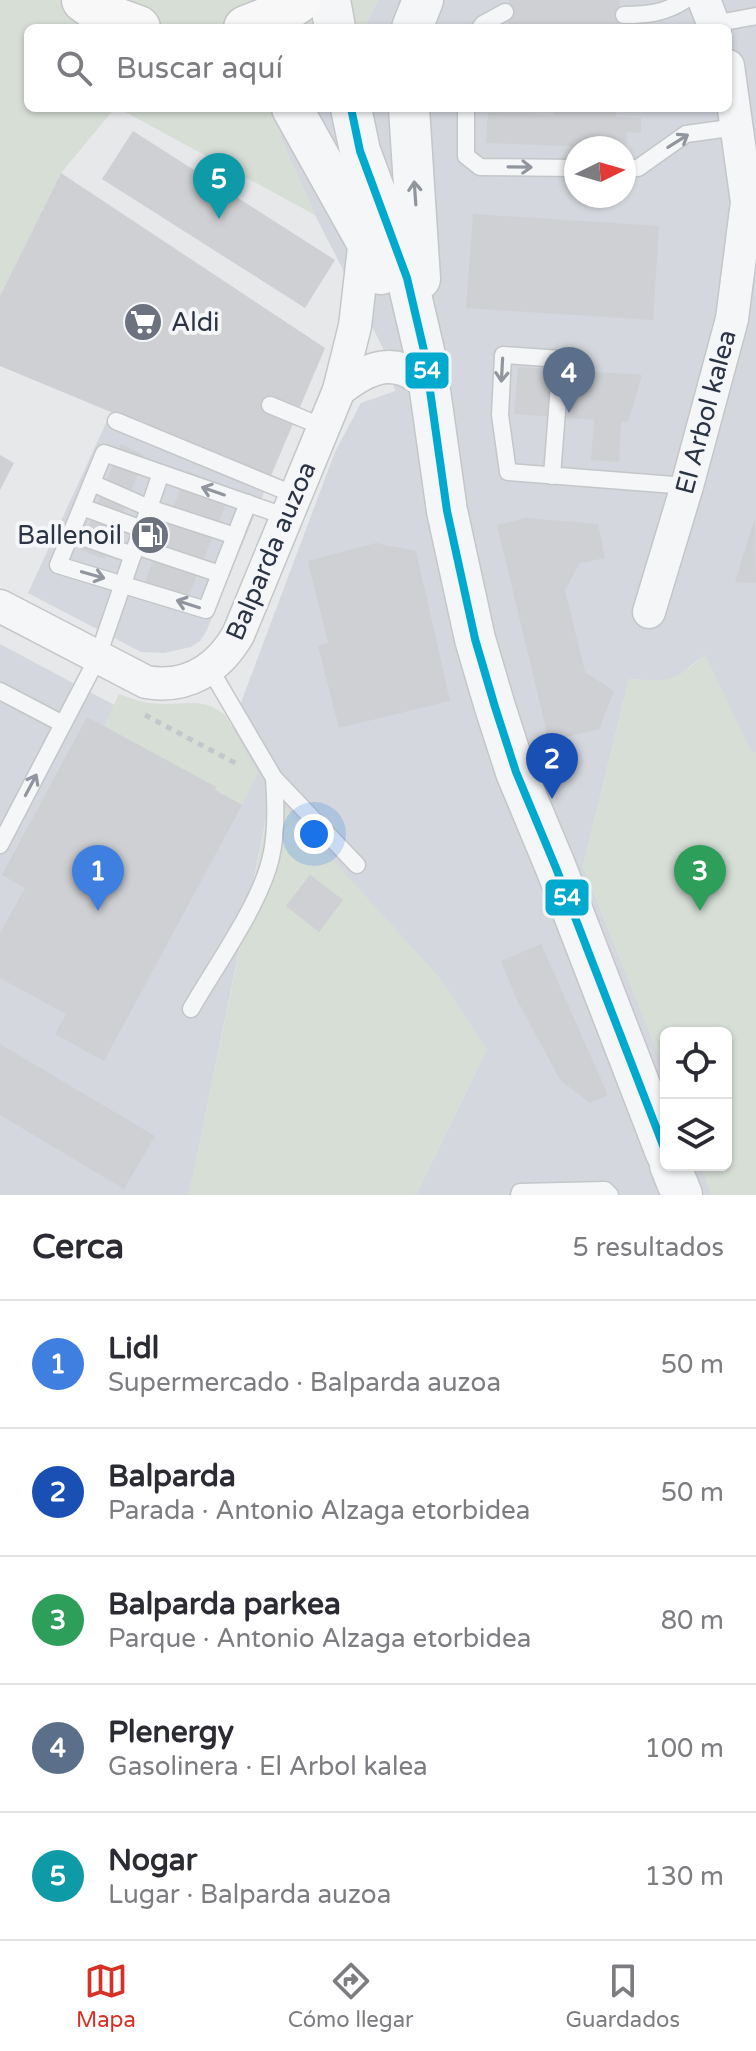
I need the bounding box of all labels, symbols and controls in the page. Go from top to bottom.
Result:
search box [24,24,732,112]
icon: search [52,46,96,90]
text: Buscar aquí [116,50,283,87]
one-way arrow [666,133,688,149]
north arrow [564,136,636,208]
pin: 5 [193,153,245,219]
one-way arrow [506,159,533,175]
one-way arrow [407,180,422,207]
supermarket icon: Aldi [122,301,164,343]
place label: Aldi [171,307,220,338]
street label: El Arbol kalea [669,326,743,498]
pin: 4 [543,347,595,413]
line badge: 54 [404,351,450,390]
one-way arrow [495,356,510,383]
text: 54 [413,358,441,384]
street label: Balparda auzoa [219,457,323,645]
one-way arrow [201,483,226,497]
fuel station icon: Ballenoil [129,514,171,556]
place label: Ballenoil [17,520,122,551]
one-way arrow [79,568,105,583]
one-way arrow [175,596,201,611]
pin: 2 [526,733,578,799]
one-way arrow [24,773,40,797]
your location [294,814,334,854]
pin: 1 [72,845,124,911]
pin: 3 [674,845,726,911]
line badge: 54 [544,878,590,917]
text: 54 [553,885,581,911]
map controls [660,1027,732,1171]
button: locate [660,1027,732,1099]
button: layers [660,1099,732,1171]
text: Cerca [32,1227,124,1268]
text: 5 resultados [573,1232,724,1263]
text: Lidl [108,1330,159,1367]
text: 1 [50,1349,66,1380]
text: 50 m [661,1349,724,1380]
text: Supermercado · Balparda auzoa [108,1367,501,1398]
text: Balparda [108,1458,236,1495]
text: 2 [50,1477,66,1508]
text: 50 m [661,1477,724,1508]
text: Parada · Antonio Alzaga etorbidea [108,1495,530,1526]
text: Balparda parkea [108,1586,341,1623]
text: 3 [50,1605,66,1636]
text: 80 m [661,1605,724,1636]
text: Parque · Antonio Alzaga etorbidea [108,1623,531,1654]
text: Plenergy [108,1714,234,1751]
text: 4 [50,1733,66,1764]
text: 100 m [644,1733,724,1764]
text: Gasolinera · El Arbol kalea [108,1751,428,1782]
text: Nogar [108,1842,197,1879]
text: 5 [50,1861,66,1892]
text: 130 m [644,1861,724,1892]
text: Lugar · Balparda auzoa [108,1879,391,1910]
tab: Mapa [76,1959,136,2033]
tab: Cómo llegar [288,1959,413,2033]
tab: Guardados [565,1959,680,2033]

